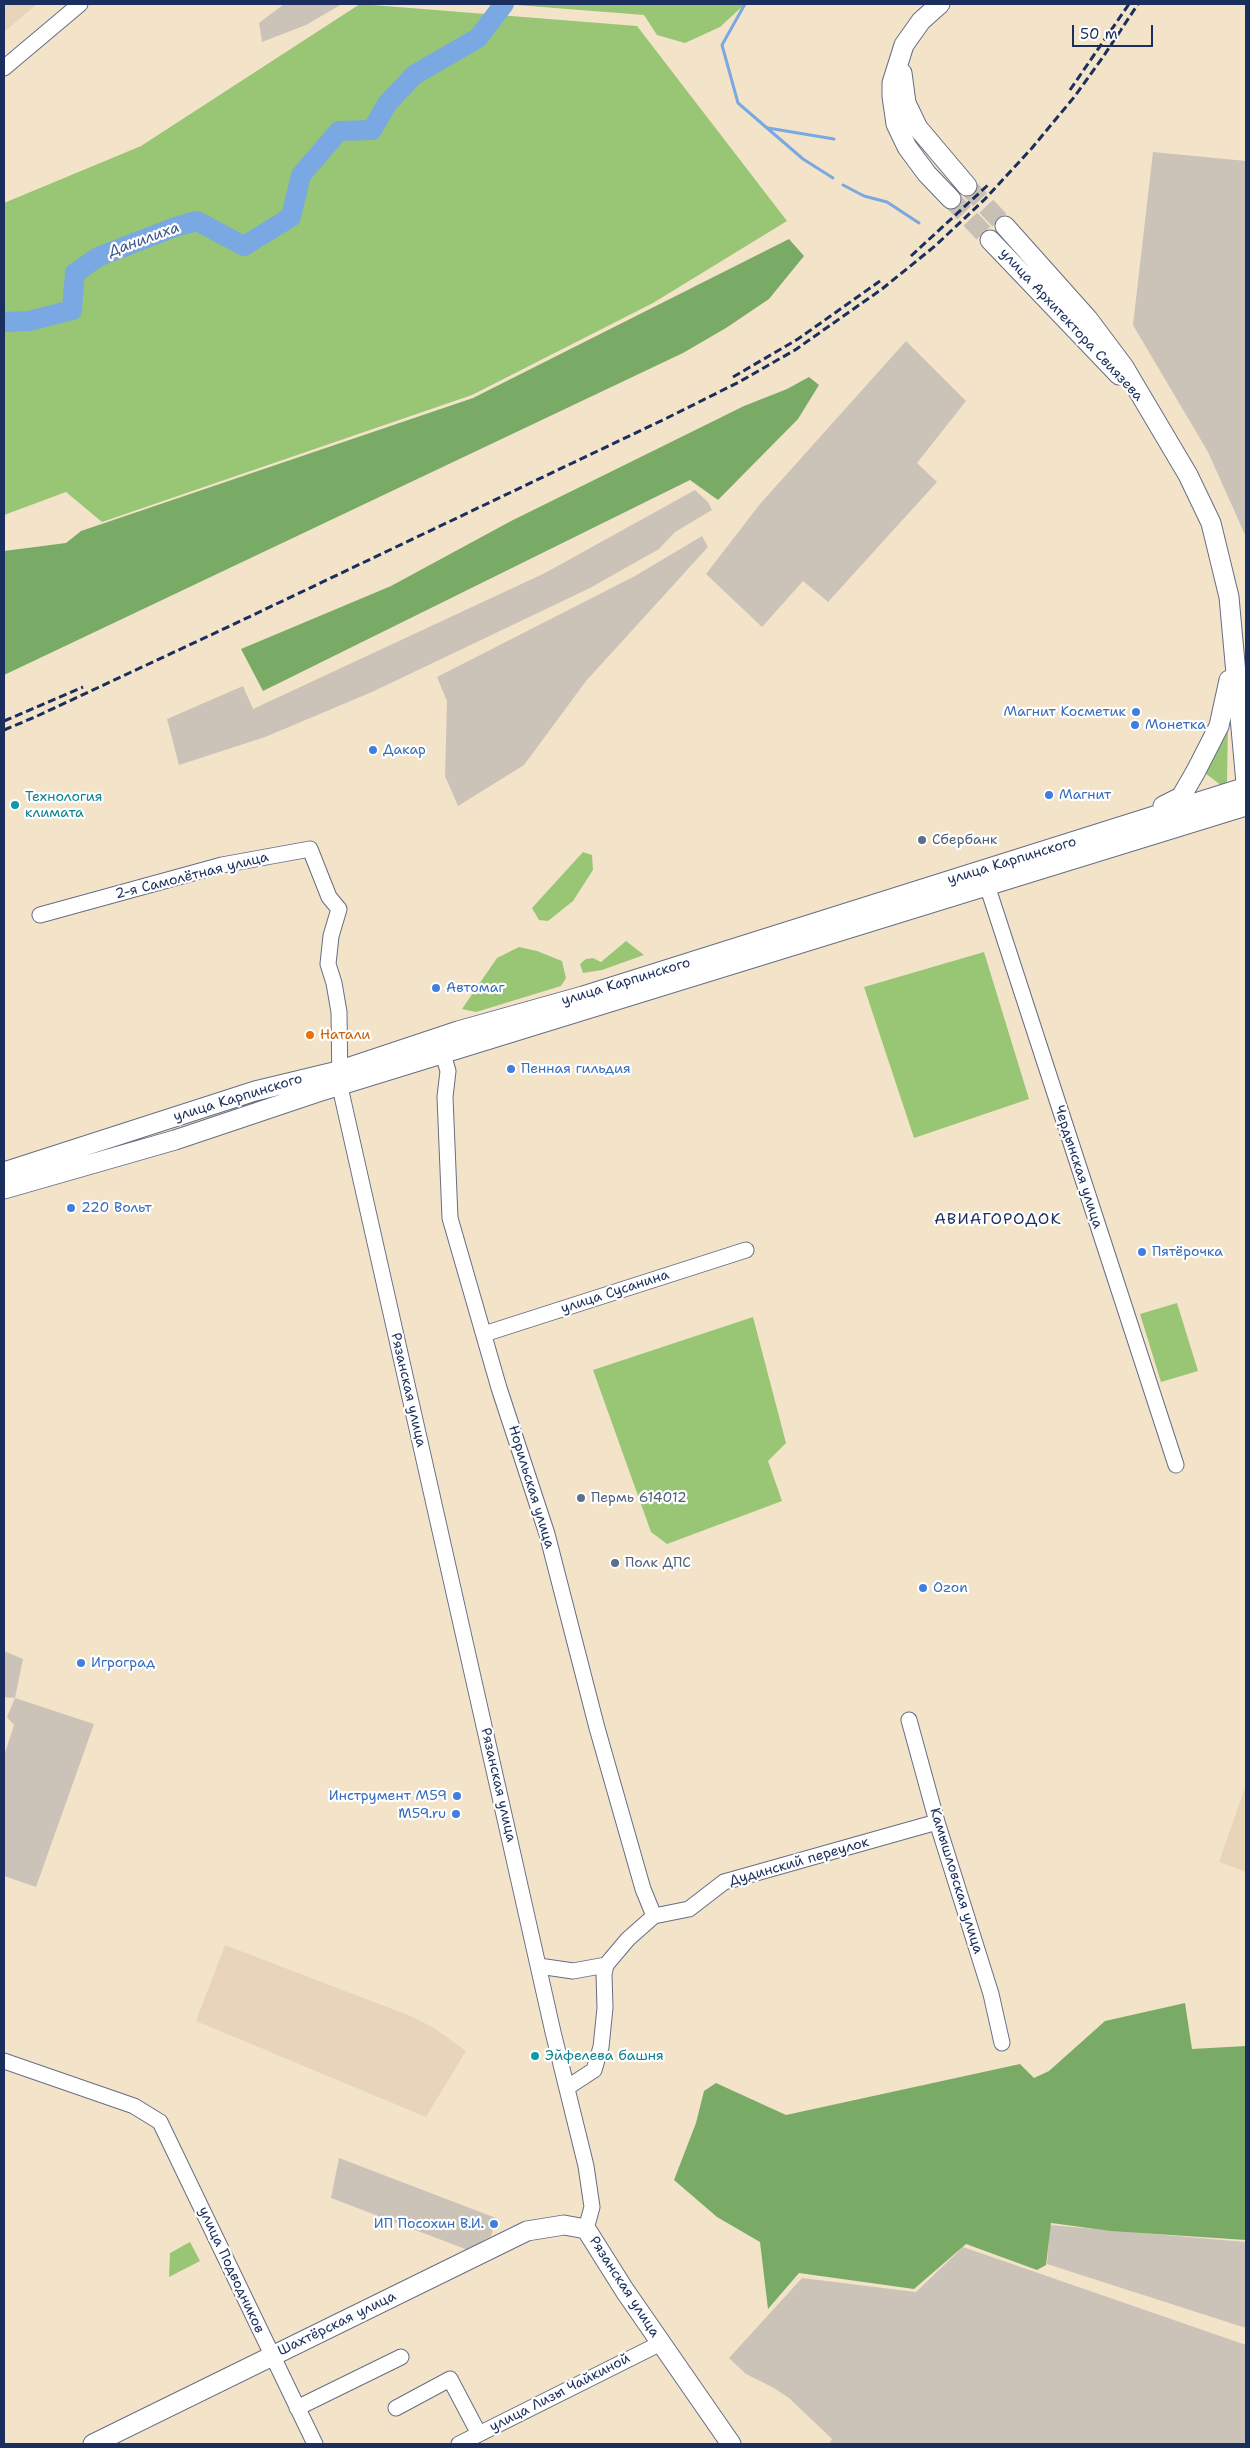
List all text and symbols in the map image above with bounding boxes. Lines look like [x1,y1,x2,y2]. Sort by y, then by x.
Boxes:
scale bar [1075,15,1156,47]
text: 50 m [1080,24,1118,44]
water label: Данилиха [106,219,182,261]
street label: улица Архитектора Свиязева [996,245,1146,405]
place label: Магнит Косметик [1003,704,1126,720]
marker: Магнит Косметик [1130,706,1142,718]
place label: Монетка [1145,717,1206,733]
marker: Монетка [1129,719,1141,731]
place label: Дакар [383,742,426,758]
marker: Дакар [367,744,379,756]
place label: Магнит [1059,787,1111,803]
place label: Технология климата [25,789,103,822]
marker: Магнит [1043,789,1055,801]
marker: Технология климата [9,799,21,811]
place label: Сбербанк [932,832,997,848]
street label: улица Карпинского [946,833,1078,889]
marker: Сбербанк [916,834,928,846]
street label: 2-я Самолётная улица [114,849,270,903]
street label: улица Карпинского [560,954,692,1010]
place label: Автомаг [446,980,505,996]
marker: Автомаг [430,982,442,994]
place label: Натали [320,1027,370,1043]
marker: Натали [304,1029,316,1041]
place label: Пенная гильдия [521,1061,631,1077]
marker: Пенная гильдия [505,1063,517,1075]
street label: улица Карпинского [172,1070,304,1126]
street label: Чердынская улица [1050,1103,1106,1231]
place label: 220 Вольт [81,1200,152,1216]
marker: 220 Вольт [65,1202,77,1214]
district label: АВИАГОРОДОК [933,1210,1063,1230]
place label: Пятёрочка [1152,1244,1223,1260]
marker: Пятёрочка [1136,1246,1148,1258]
street label: улица Сусанина [559,1267,671,1317]
street label: Рязанская улица [387,1331,429,1449]
street label: Норильская улица [504,1423,558,1551]
place label: Пермь 614012 [591,1490,687,1506]
marker: Пермь 614012 [575,1492,587,1504]
place label: Полк ДПС [625,1555,691,1571]
marker: Полк ДПС [609,1557,621,1569]
place label: Ozon [933,1580,968,1596]
marker: Ozon [917,1582,929,1594]
place label: Игроград [91,1655,155,1671]
marker: Игроград [75,1657,87,1669]
street label: Рязанская улица [477,1726,519,1844]
place label: Инструмент М59 [329,1788,447,1804]
marker: Инструмент М59 [451,1790,463,1802]
place label: M59.ru [398,1806,446,1822]
street label: Камышловская улица [926,1806,986,1956]
marker: M59.ru [450,1808,462,1820]
street label: Дудинский переулок [727,1834,871,1890]
place label: Эйфелева башня [545,2048,664,2064]
marker: Эйфелева башня [529,2050,541,2062]
street label: улица Подводников [194,2204,268,2336]
place label: ИП Посохин В.И. [374,2216,484,2232]
marker: ИП Посохин В.И. [488,2218,500,2230]
street label: Рязанская улица [585,2233,663,2341]
street label: Шахтёрская улица [275,2288,399,2360]
street label: улица Лизы Чайкиной [487,2350,633,2436]

